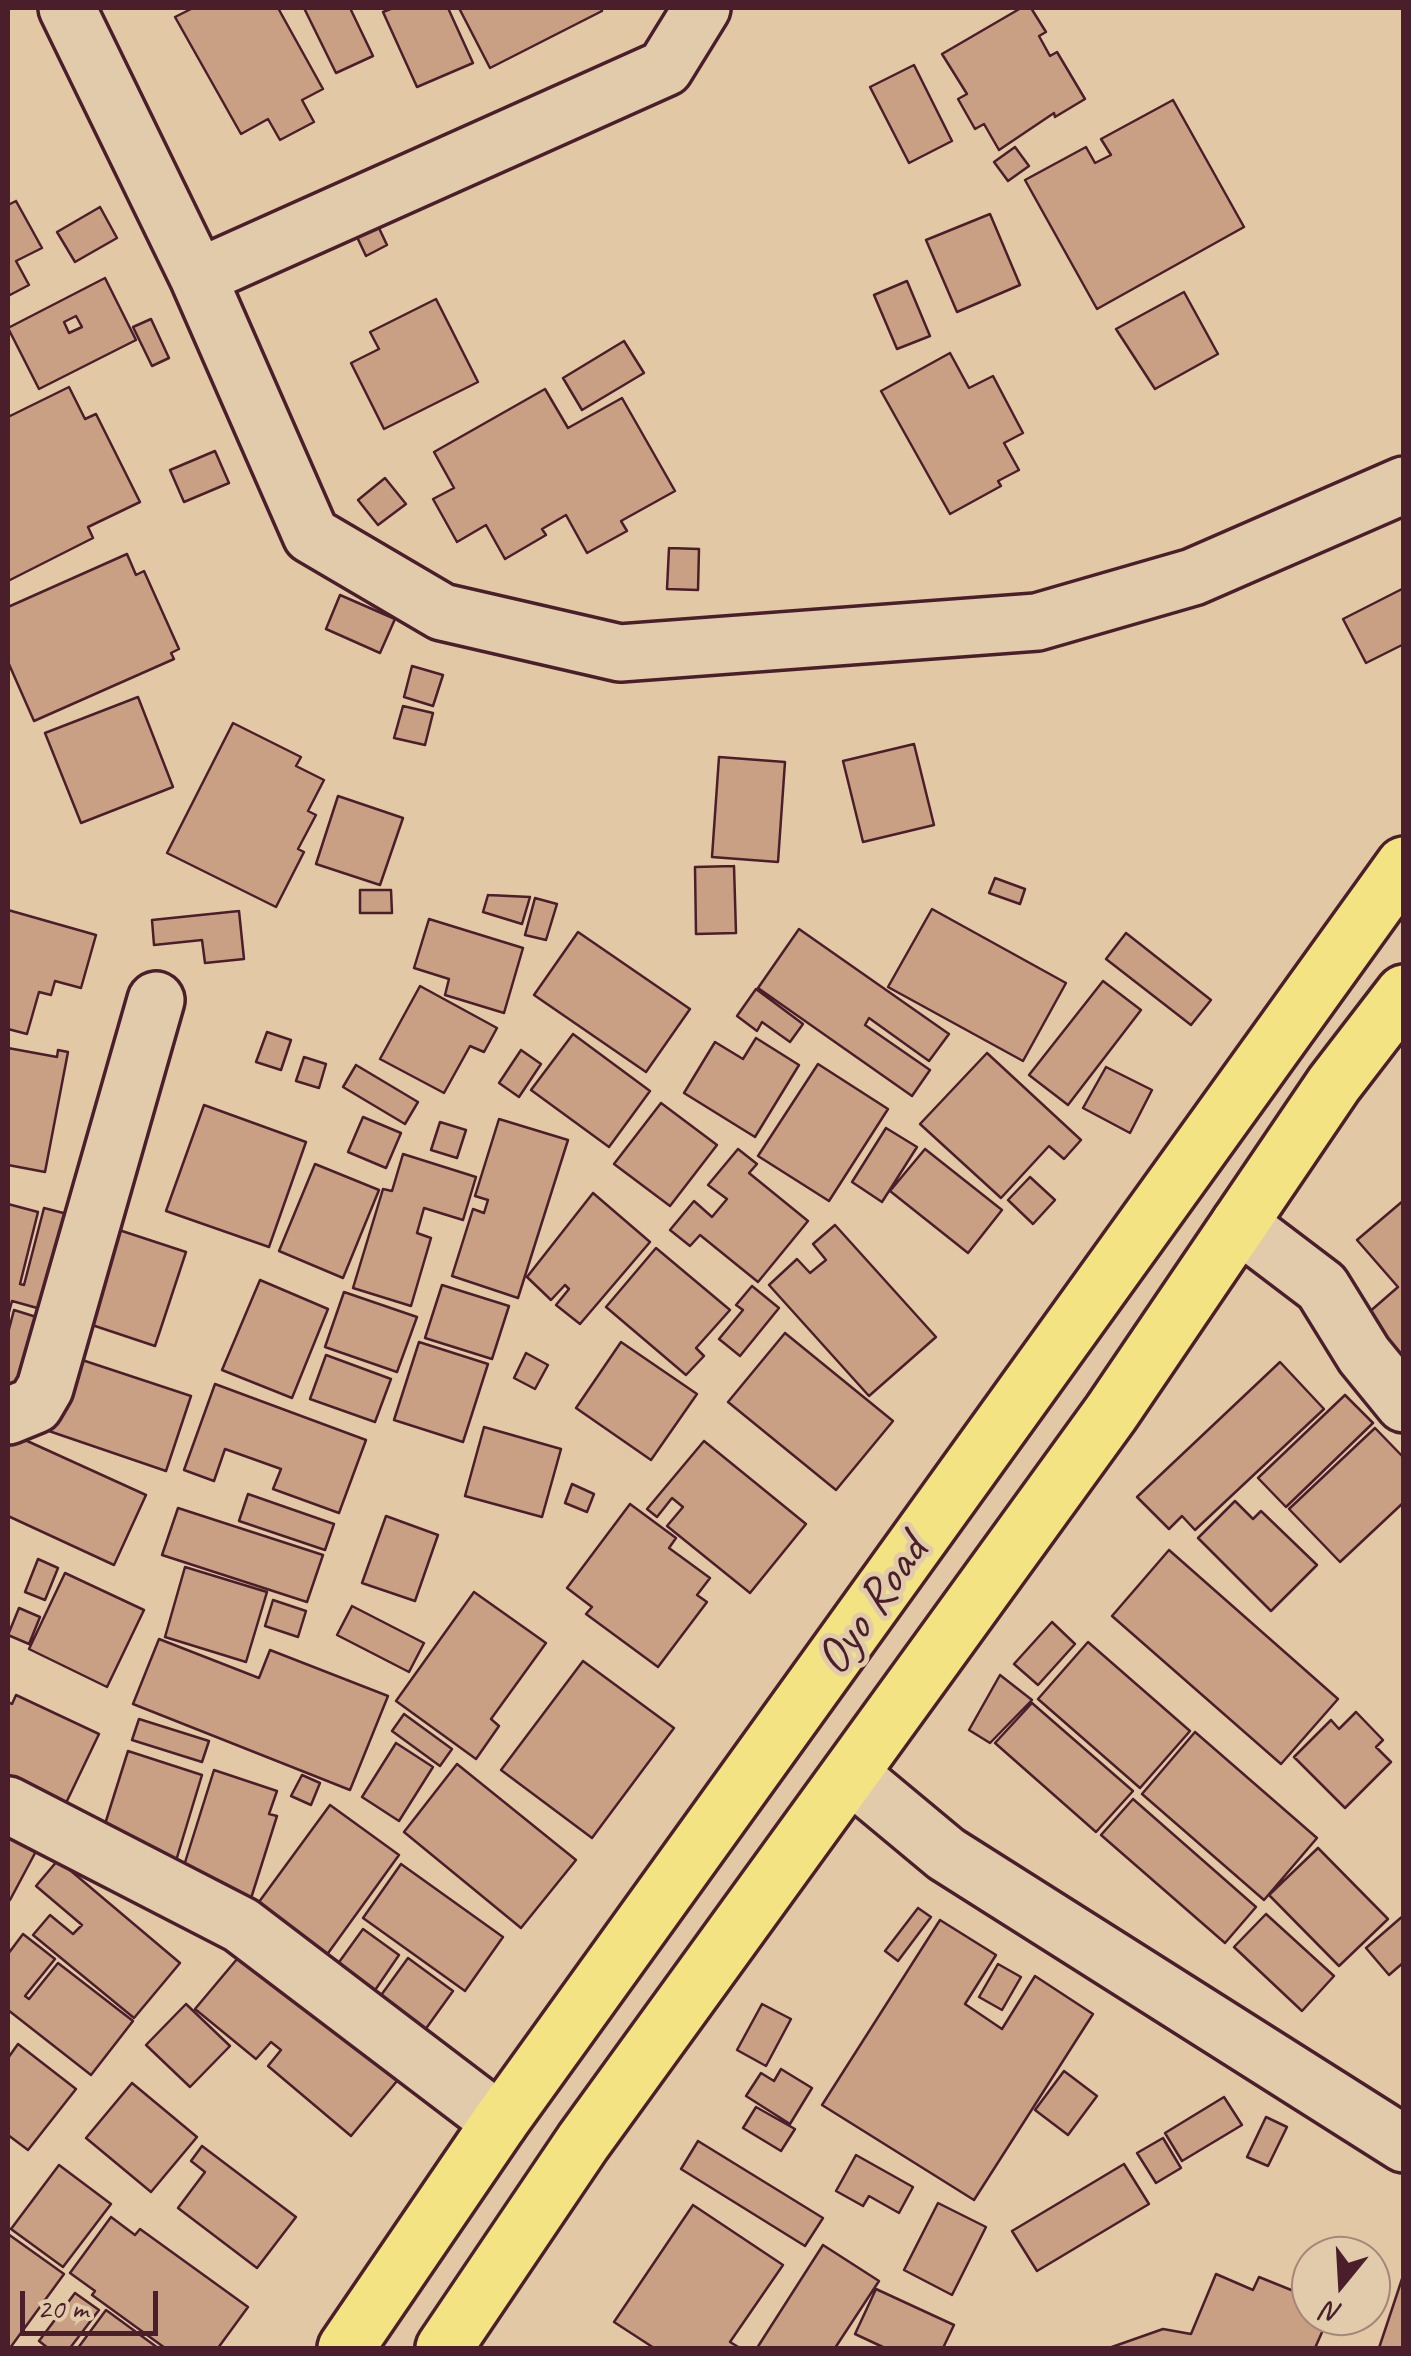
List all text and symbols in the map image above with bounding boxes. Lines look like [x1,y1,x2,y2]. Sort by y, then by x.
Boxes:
street label: Oyo Road [804,1525,942,1687]
north arrow [1291,2236,1391,2336]
scale bar [25,2271,162,2333]
text: 20 m [37,2289,88,2327]
text: N [1319,2294,1346,2332]

